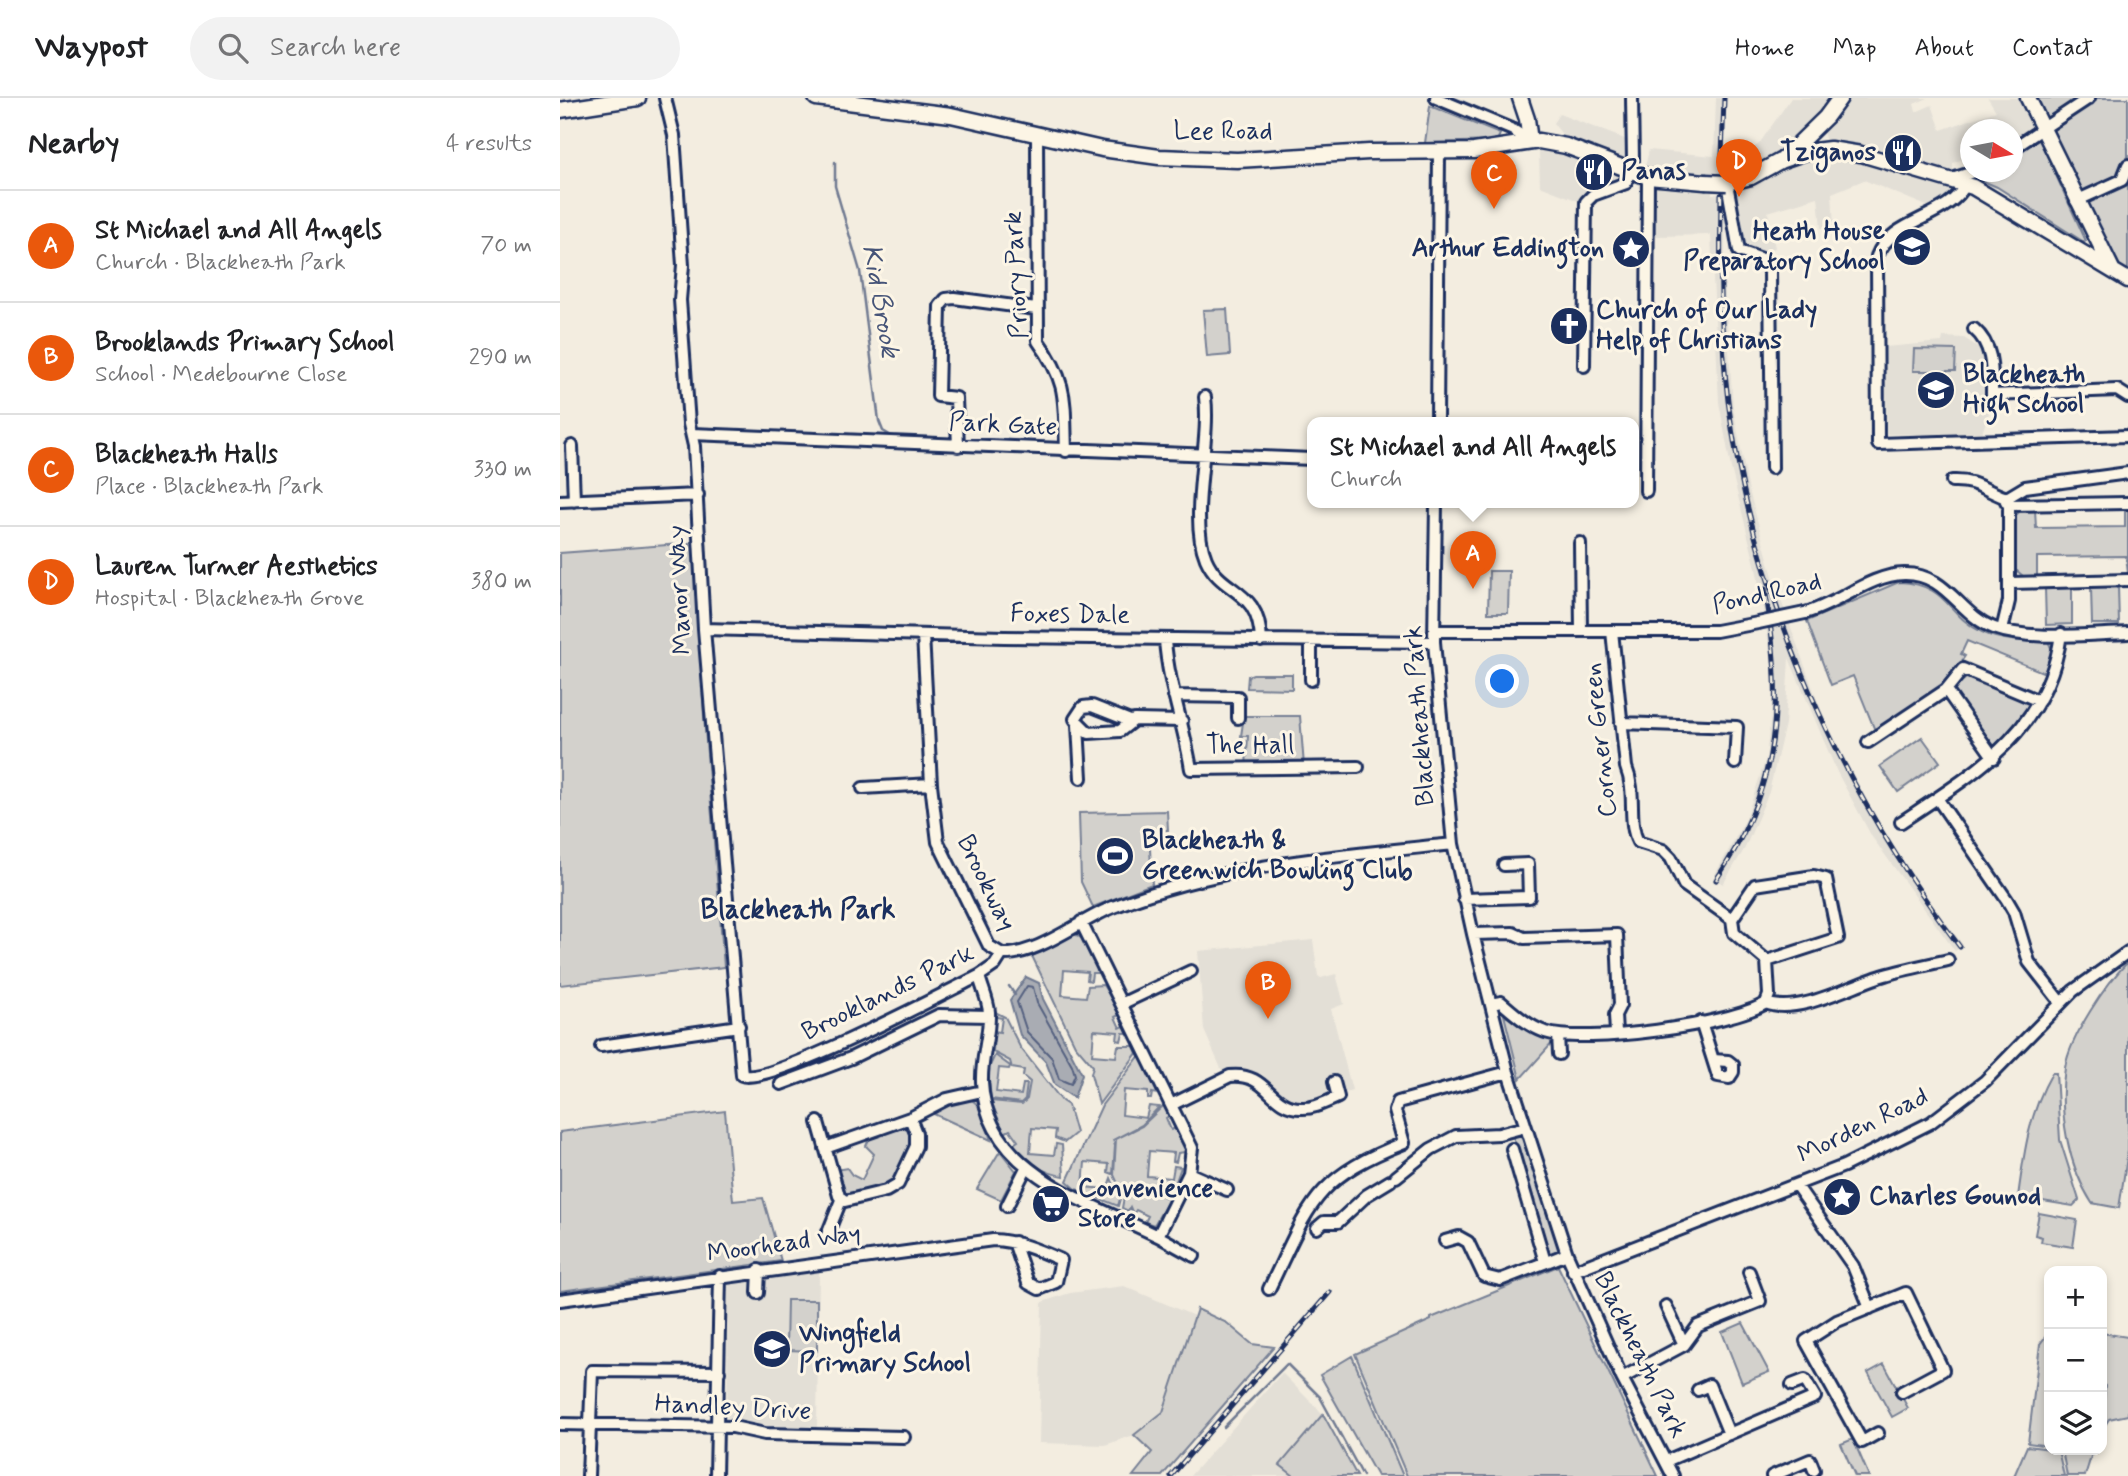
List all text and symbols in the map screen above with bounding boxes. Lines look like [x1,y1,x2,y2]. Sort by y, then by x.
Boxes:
search box [190,17,680,80]
text: Waypost [35,26,148,70]
icon: search [214,29,252,67]
text: Search here [270,31,401,65]
text: Home [1735,33,1795,64]
text: Map [1833,33,1877,64]
text: About [1915,33,1974,64]
text: Contact [2012,33,2093,64]
street label: Lee Road [1173,115,1273,149]
north arrow [1960,119,2023,182]
text: Nearby [28,124,119,163]
text: 4 results [446,129,532,159]
restaurant icon: Tziganos [1882,132,1924,174]
place label: Tziganos [1780,136,1876,173]
pin: D [1716,139,1762,197]
pin: C [1471,151,1517,209]
restaurant icon: Panas [1573,151,1615,193]
place label: Panas [1621,155,1686,189]
street label: Priory Park [997,210,1037,340]
text: St Michael and All Angels [95,214,382,248]
place label: Heath House Preparatory School [1683,215,1885,279]
school or university icon: Heath House Preparatory School [1891,226,1933,268]
place icon: Arthur Eddington [1610,228,1652,270]
text: A [43,231,59,261]
text: 70 m [480,231,532,261]
place label: Arthur Eddington [1412,232,1604,269]
water label: Kid Brook [852,241,908,362]
text: Church · Blackheath Park [95,248,346,278]
place label: Church of Our Lady Help of Christians [1596,294,1817,358]
church icon: Church of Our Lady Help of Christians [1548,305,1590,347]
text: Brooklands Primary School [95,326,394,360]
text: B [44,343,58,373]
text: 290 m [469,343,532,373]
place label: Blackheath High School [1963,358,2085,425]
text: School · Medebourne Close [95,360,347,390]
school or university icon: Blackheath High School [1915,369,1957,411]
street label: Park Gate [948,405,1058,445]
popup [1307,417,1639,508]
text: St Michael and All Angels [1330,431,1616,465]
text: Blackheath Halls [95,438,278,472]
text: C [43,455,59,485]
text: 330 m [474,455,532,485]
text: Church [1330,465,1402,495]
text: Place · Blackheath Park [95,472,324,502]
street label: Manor Way [660,524,700,656]
pin: A [1450,531,1496,589]
text: Lauren Turner Aesthetics [95,550,378,584]
street label: Pond Road [1709,565,1825,623]
text: D [43,567,59,597]
text: 380 m [471,567,532,597]
text: Hospital · Blackheath Grove [95,584,364,614]
street label: Foxes Dale [1010,597,1130,633]
street label: Blackheath Park [1397,624,1443,808]
street label: Corner Green [1576,661,1626,819]
your location [1485,664,1519,698]
street label: The Hall [1206,729,1294,763]
place label: Blackheath & Greenwich Bowling Club [1142,824,1413,891]
street label: Brookway [948,829,1024,937]
sports icon: Blackheath & Greenwich Bowling Club [1094,835,1136,877]
district label: Blackheath Park [700,892,896,929]
street label: Brooklands Park [796,936,980,1049]
pin: B [1245,961,1291,1019]
street label: Morden Road [1792,1080,1934,1172]
place label: Convenience Store [1078,1172,1213,1236]
place icon: Charles Gounod [1821,1176,1863,1218]
place label: Charles Gounod [1869,1180,2041,1214]
supermarket icon: Convenience Store [1030,1183,1072,1225]
street label: Moorhead Way [705,1216,863,1272]
street label: Blackheath Park [1585,1266,1695,1444]
map controls [2044,1266,2107,1455]
button: + [2044,1266,2107,1329]
place label: Wingfield Primary School [798,1317,971,1381]
school or university icon: Wingfield Primary School [751,1328,793,1370]
button: − [2044,1329,2107,1392]
street label: Handley Drive [654,1387,812,1429]
button: layers [2044,1392,2107,1455]

